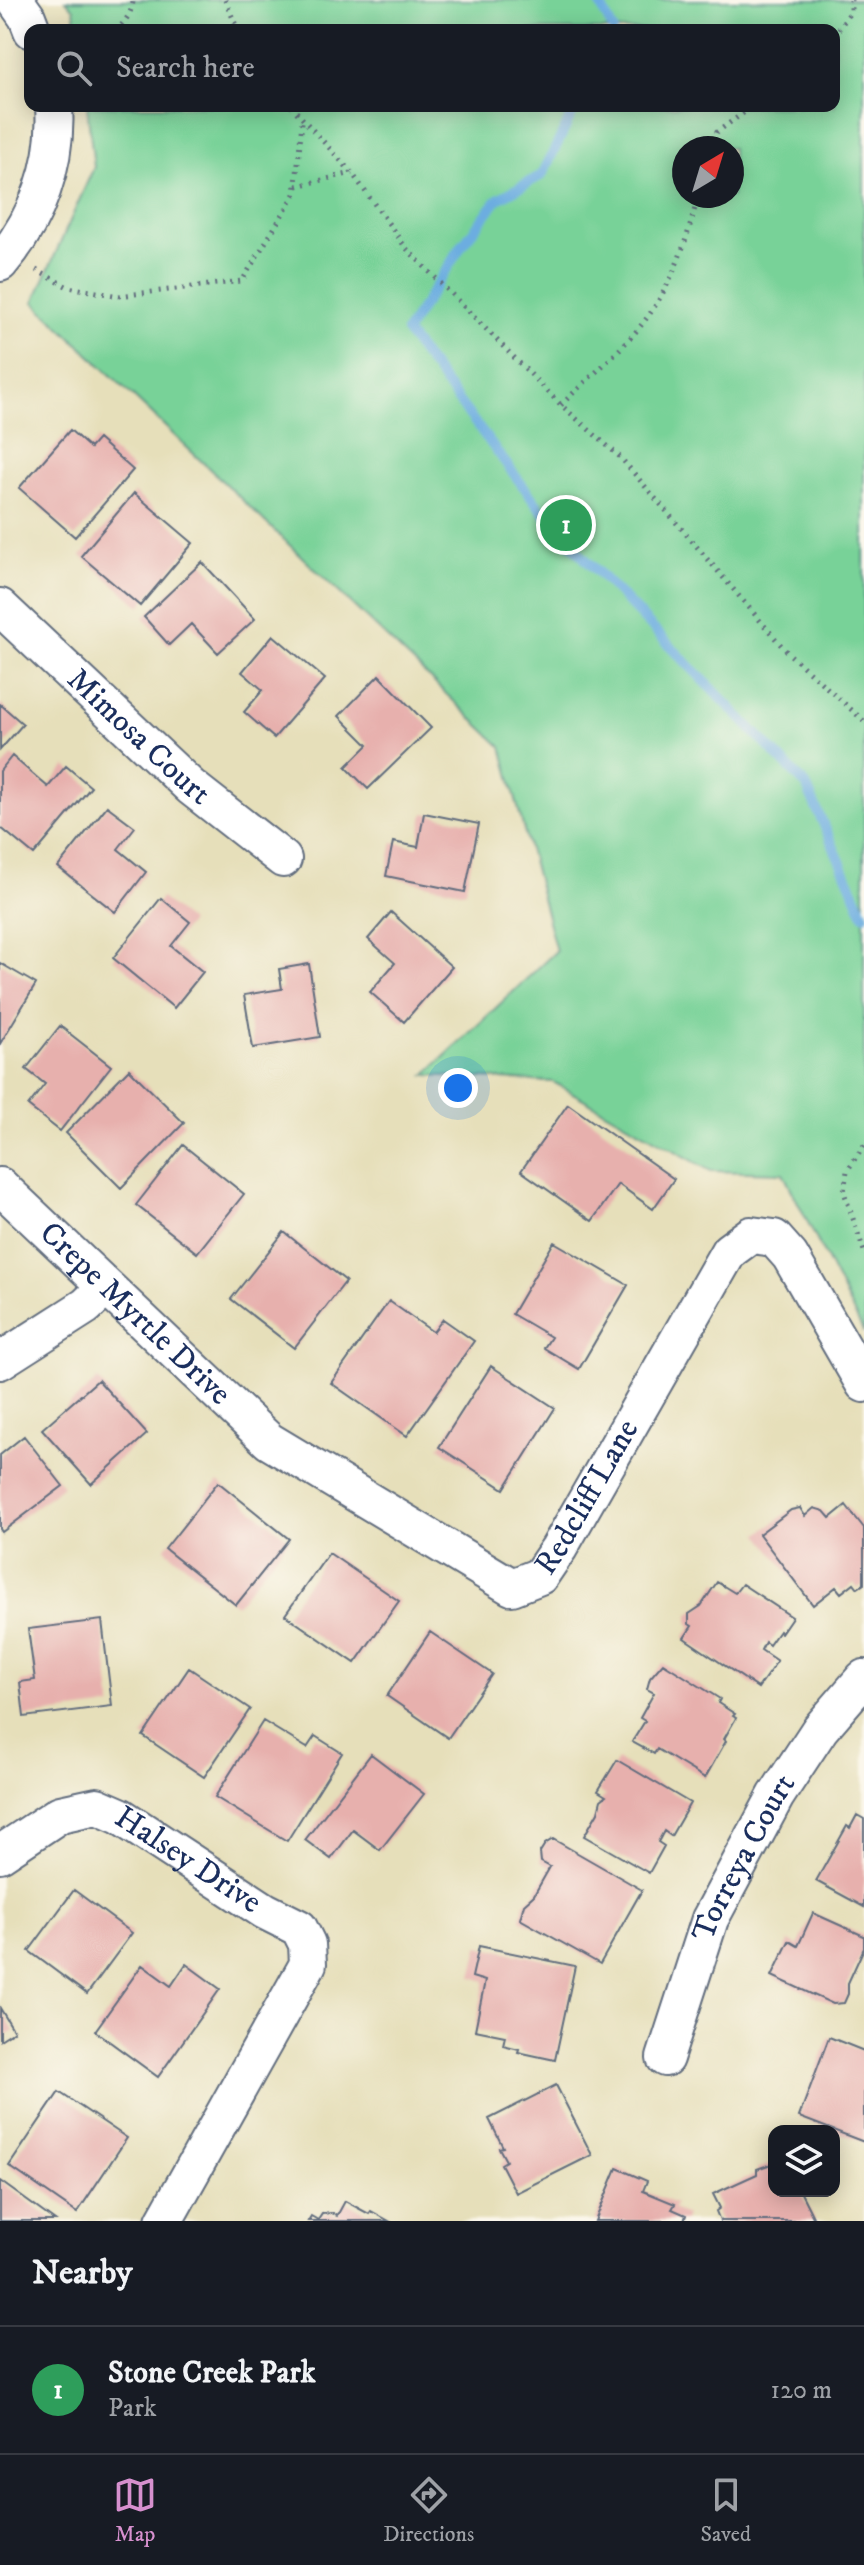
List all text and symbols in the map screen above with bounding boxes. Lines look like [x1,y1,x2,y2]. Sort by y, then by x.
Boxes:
search box [24,24,840,112]
icon: search [52,46,96,90]
text: Search here [116,50,255,87]
north arrow [672,136,744,208]
pin: 1 [540,495,592,555]
street label: Mimosa Court [58,660,218,814]
your location [438,1068,478,1108]
street label: Crepe Myrtle Drive [31,1214,239,1414]
street label: Redcliff Lane [526,1413,648,1583]
street label: Torreya Court [684,1767,805,1946]
street label: Halsey Drive [107,1798,269,1923]
map controls [768,2125,840,2197]
button: layers [768,2125,840,2197]
text: Nearby [32,2252,133,2294]
text: Stone Creek Park [108,2355,316,2392]
text: 1 [53,2374,63,2407]
text: 120 m [771,2374,832,2407]
text: Park [108,2392,157,2425]
tab: Map [113,2473,157,2548]
tab: Directions [383,2473,474,2548]
tab: Saved [700,2473,751,2548]

